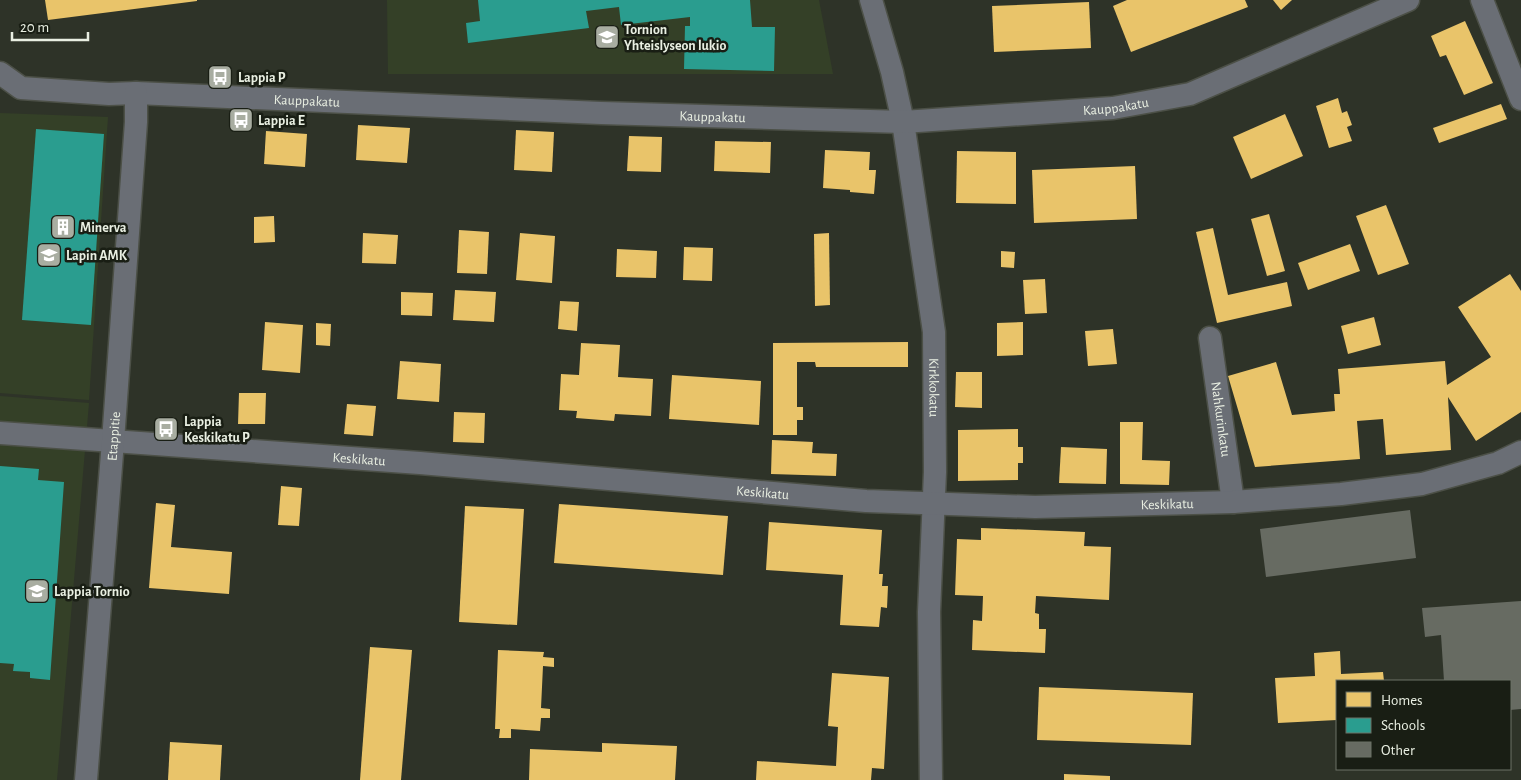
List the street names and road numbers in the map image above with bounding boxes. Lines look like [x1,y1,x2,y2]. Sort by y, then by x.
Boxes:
street label: Kauppakatu [273,93,340,110]
street label: Kauppakatu [1083,96,1150,118]
street label: Kauppakatu [679,109,746,125]
street label: Kirkkokatu [926,358,941,417]
street label: Nahkurinkatu [1208,381,1233,458]
street label: Etappitie [105,411,123,461]
street label: Keskikatu [332,451,386,469]
street label: Keskikatu [736,484,790,502]
street label: Keskikatu [1141,497,1194,512]

